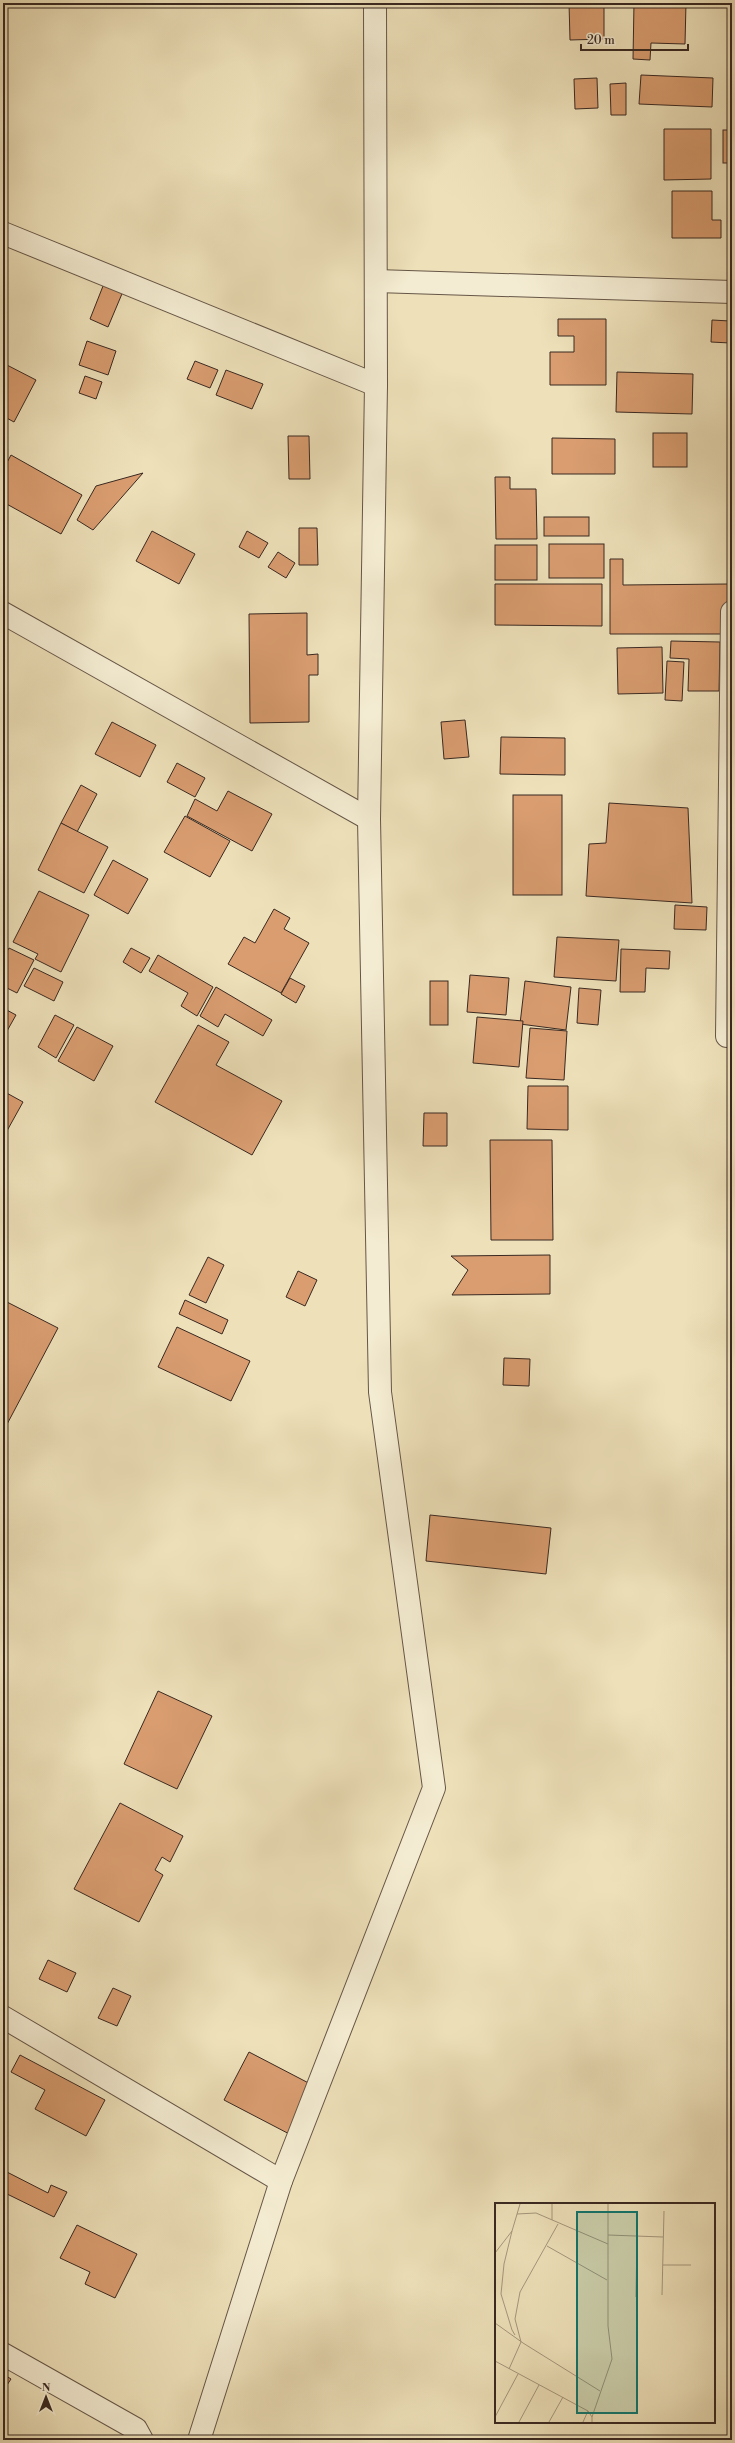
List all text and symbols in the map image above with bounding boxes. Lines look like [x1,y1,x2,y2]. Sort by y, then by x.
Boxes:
scale bar [581,26,688,52]
text: 20 m [587,33,615,48]
inset map [495,2203,715,2423]
north arrow [26,2377,66,2417]
text: N [42,2381,51,2395]

